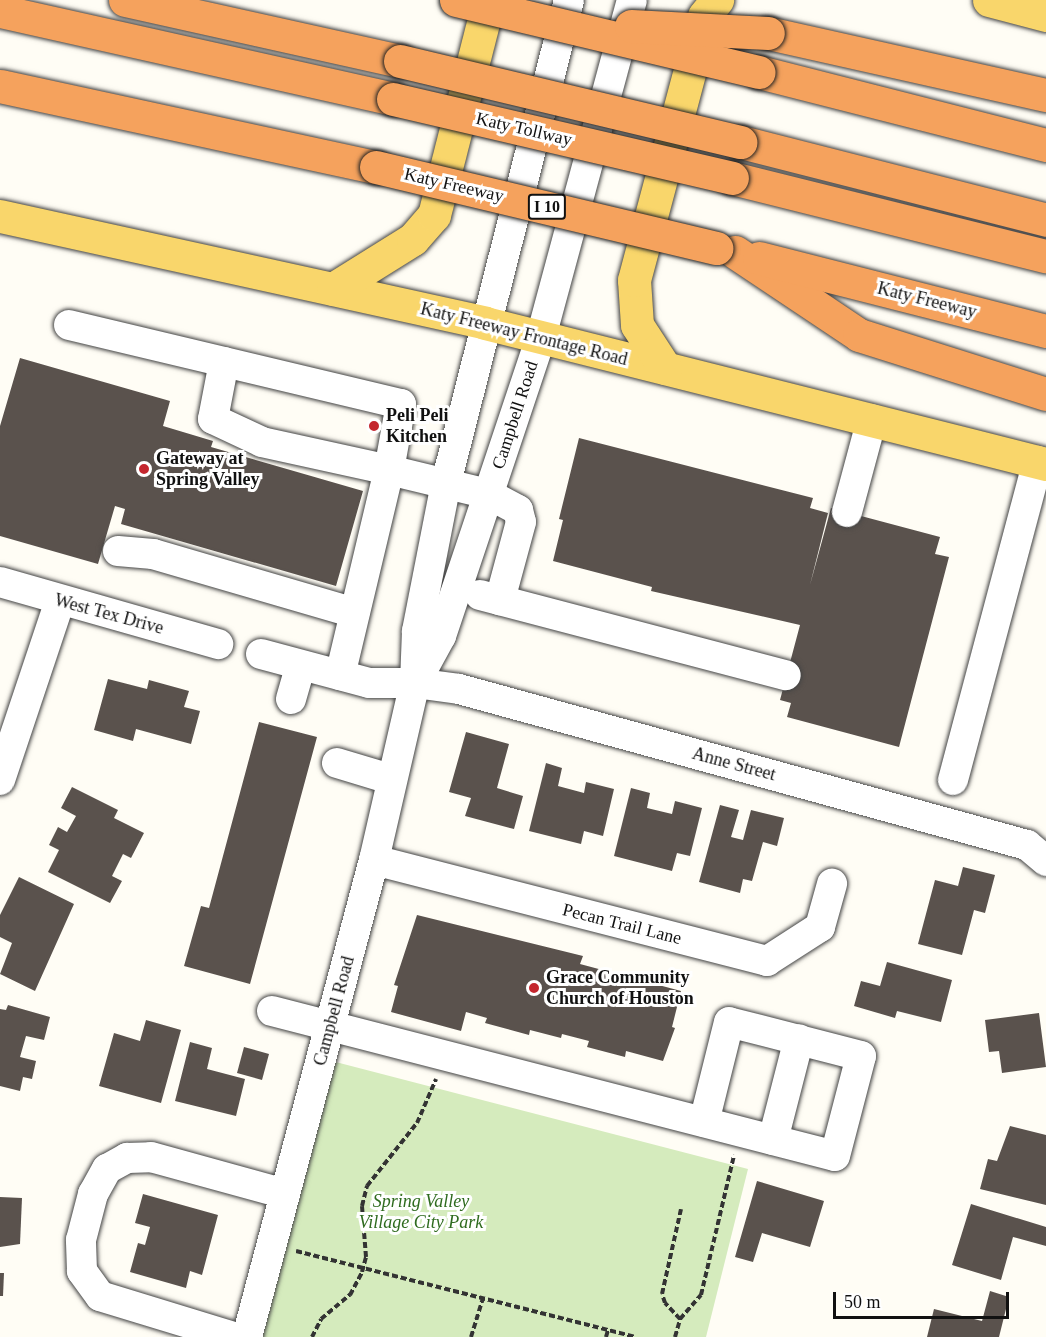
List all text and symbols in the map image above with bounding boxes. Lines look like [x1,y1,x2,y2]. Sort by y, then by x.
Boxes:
street label: Katy Tollway [474,107,574,151]
street label: Katy Freeway [402,163,506,207]
road number: I 10 [528,194,566,220]
street label: Katy Freeway [875,277,979,323]
street label: Katy Freeway Frontage Road [418,298,630,370]
street label: Campbell Road [487,358,543,472]
place label: Peli Peli Kitchen [386,405,448,448]
marker: Peli Peli Kitchen [367,419,381,433]
place label: Gateway at Spring Valley [156,448,260,490]
marker: Gateway at Spring Valley [137,462,151,476]
street label: West Tex Drive [52,589,166,639]
street label: Anne Street [690,743,778,785]
street label: Pecan Trail Lane [560,899,684,949]
street label: Campbell Road [309,954,359,1068]
place label: Grace Community Church of Houston [546,967,694,1010]
marker: Grace Community Church of Houston [527,981,541,995]
park label: Spring Valley Village City Park [359,1191,483,1234]
scale bar [836,1280,1012,1318]
text: 50 m [844,1292,881,1312]

